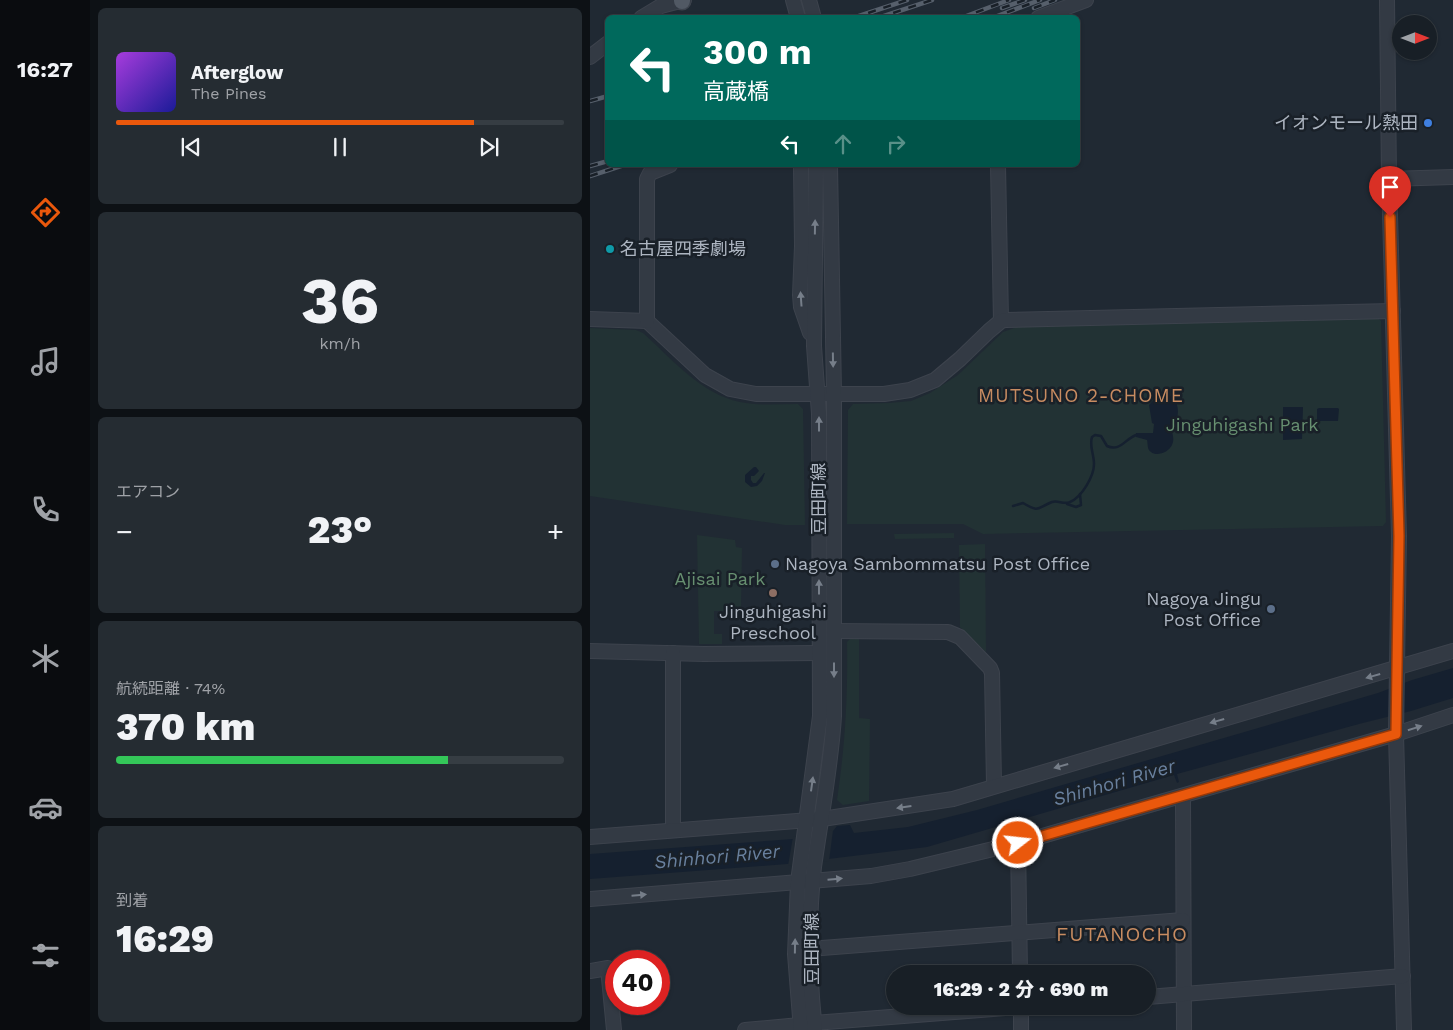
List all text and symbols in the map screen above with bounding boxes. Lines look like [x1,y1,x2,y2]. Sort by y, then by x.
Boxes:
north arrow [1392,15,1438,60]
map controls [1392,15,1437,60]
text: 300 m [703,31,812,73]
icon: left [620,35,685,100]
text: 16:27 [17,57,73,82]
text: Afterglow [191,61,283,84]
text: 高蔵橋 [703,79,769,104]
text: The Pines [191,84,267,103]
place label: イオンモール熱田 [1274,112,1418,133]
marker: イオンモール熱田 [1422,117,1434,129]
icon: left [776,130,804,158]
icon: ahead [829,130,857,158]
icon: right [882,130,910,158]
icon: previous [177,133,205,161]
icon: pause [326,133,354,161]
icon: next [475,133,503,161]
pin [1369,166,1411,217]
icon: arrive [1376,173,1404,201]
icon: directions [28,195,63,230]
one-way arrow [812,219,820,235]
place label: 名古屋四季劇場 [620,238,746,259]
marker: 名古屋四季劇場 [604,243,616,255]
text: 36 [301,263,379,339]
one-way arrow [797,291,805,307]
text: km/h [319,334,361,353]
icon: music [28,344,63,379]
one-way arrow [830,353,838,369]
district label: MUTSUNO 2-CHOME [978,384,1184,407]
park label: Jinguhigashi Park [1166,414,1318,435]
one-way arrow [815,416,823,432]
street label: 豆田町線 [808,463,829,535]
text: エアコン [116,482,180,501]
icon: phone [28,492,63,527]
text: 23° [308,508,372,552]
text: − [116,515,133,548]
text: + [547,515,564,548]
place label: Nagoya Sambommatsu Post Office [785,553,1090,574]
marker: Nagoya Sambommatsu Post Office [769,558,781,570]
park label: Ajisai Park [675,568,765,589]
one-way arrow [815,579,823,595]
marker: Jinguhigashi Preschool [767,587,779,599]
place label: Nagoya Jingu Post Office [1146,588,1261,630]
place label: Jinguhigashi Preschool [719,601,827,643]
marker: Nagoya Jingu Post Office [1265,603,1277,615]
icon: climate [28,641,63,676]
one-way arrow [830,662,838,678]
one-way arrow [1365,672,1380,680]
text: 航続距離 · 74% [116,679,225,698]
text: 370 km [116,705,255,749]
one-way arrow [1209,718,1224,726]
one-way arrow [1408,723,1423,731]
water label: Shinhori River [1050,754,1178,811]
one-way arrow [1053,762,1068,770]
one-way arrow [808,775,816,791]
icon: car [28,790,63,825]
one-way arrow [895,803,911,811]
position arrow [991,816,1043,868]
water label: Shinhori River [653,839,781,873]
one-way arrow [828,875,844,883]
text: 到着 [116,891,148,910]
one-way arrow [631,891,647,899]
street label: 豆田町線 [801,913,822,985]
text: 16:29 [116,917,214,961]
district label: FUTANOCHO [1056,922,1188,946]
icon: filters [28,938,63,973]
one-way arrow [792,938,800,954]
speed limit sign: 40 [605,950,670,1015]
text: 16:29 · 2 分 · 690 m [934,978,1108,1001]

